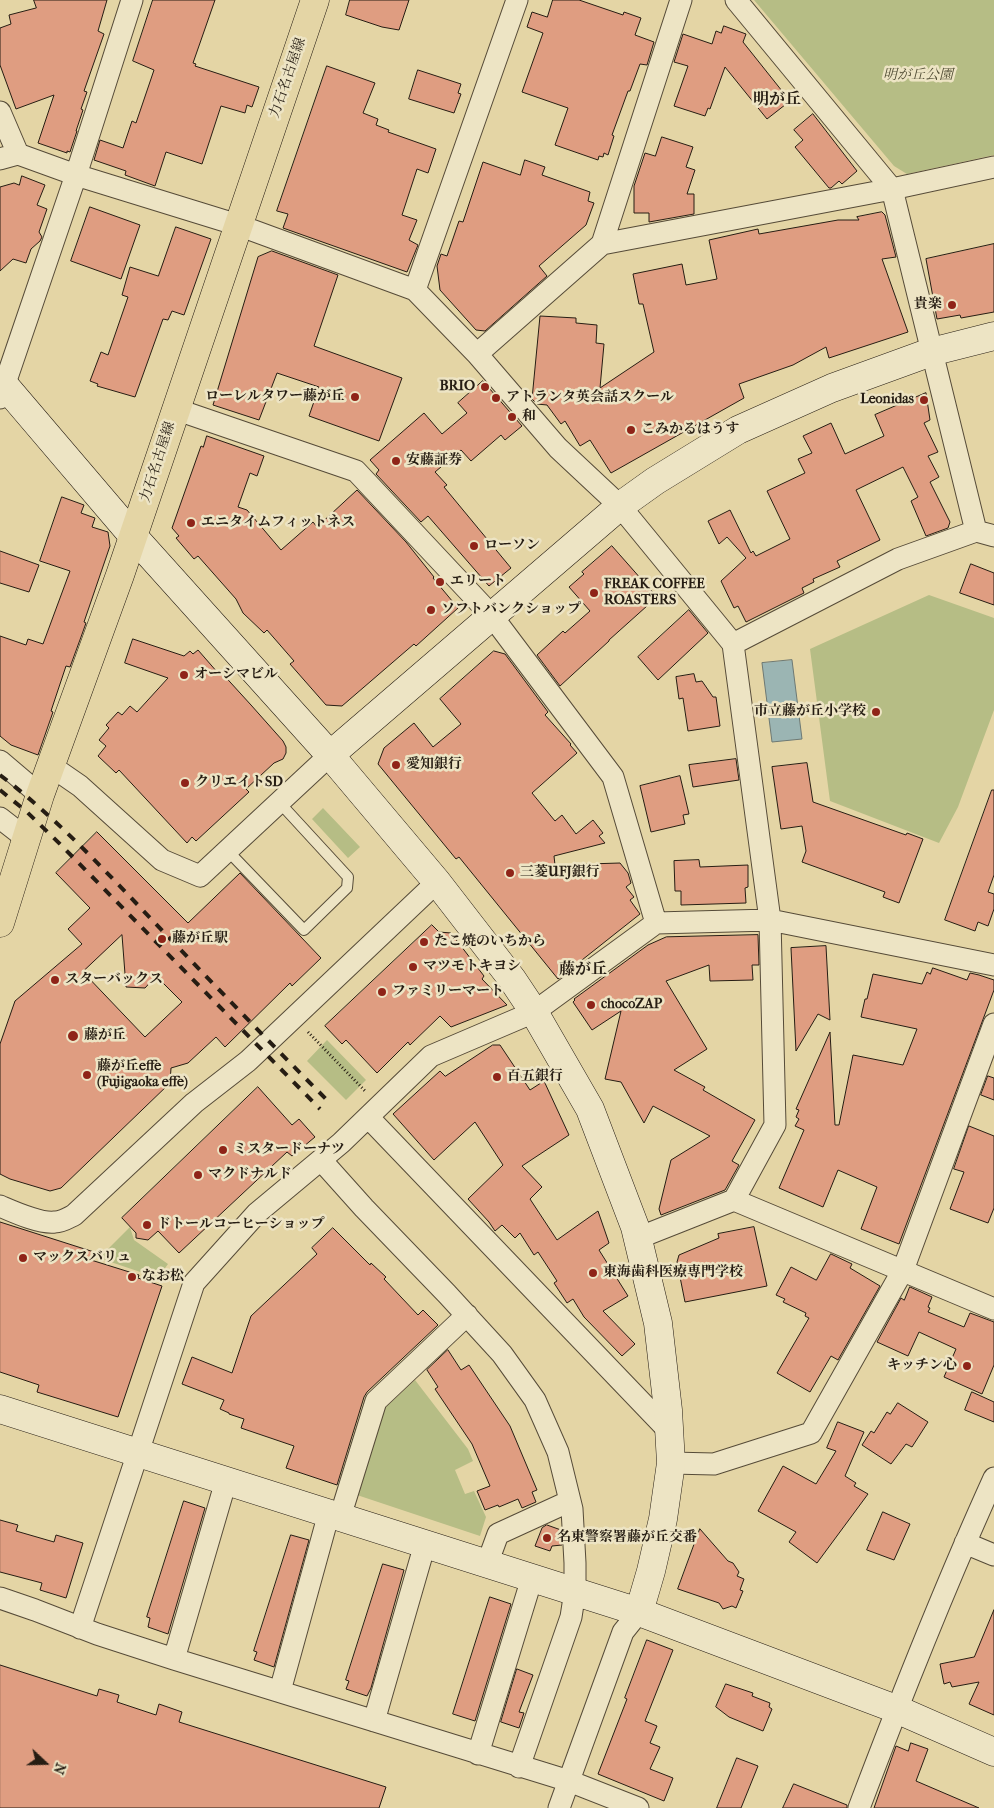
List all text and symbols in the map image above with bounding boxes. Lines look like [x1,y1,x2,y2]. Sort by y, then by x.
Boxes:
street label: 力石名古屋線 [266,36,310,120]
park label: 明が丘公園 [883,68,953,84]
district label: 明が丘 [753,90,801,110]
place label: 貴楽 [914,297,942,313]
marker: 貴楽 [946,299,958,311]
place label: BRIO [439,379,475,395]
marker: BRIO [479,381,491,393]
place label: ローレルタワー藤が丘 [205,389,345,405]
place label: アトランタ英会話スクール [506,390,674,406]
marker: ローレルタワー藤が丘 [349,391,361,403]
marker: アトランタ英会話スクール [490,392,502,404]
place label: Leonidas [860,392,914,408]
marker: Leonidas [918,394,930,406]
place label: 和 [522,409,536,425]
marker: 和 [506,411,518,423]
street label: 力石名古屋線 [137,419,179,505]
place label: こみかるはうす [641,422,739,438]
marker: こみかるはうす [625,424,637,436]
place label: 安藤証券 [406,453,462,469]
marker: 安藤証券 [390,455,402,467]
place label: エニタイムフィットネス [201,515,355,531]
marker: エニタイムフィットネス [185,517,197,529]
place label: ローソン [484,538,540,554]
marker: ローソン [468,540,480,552]
place label: エリート [450,574,506,590]
marker: エリート [434,576,446,588]
place label: FREAK COFFEE ROASTERS [604,577,705,610]
marker: FREAK COFFEE ROASTERS [588,587,600,599]
place label: ソフトバンクショップ [441,602,581,618]
marker: ソフトバンクショップ [425,604,437,616]
place label: オーシマビル [194,667,278,683]
marker: オーシマビル [178,669,190,681]
place label: 市立藤が丘小学校 [754,704,866,720]
marker: 市立藤が丘小学校 [870,706,882,718]
place label: 愛知銀行 [406,757,462,773]
marker: 愛知銀行 [390,759,402,771]
place label: クリエイトSD [195,775,283,791]
marker: クリエイトSD [179,777,191,789]
place label: 三菱UFJ銀行 [520,865,600,881]
marker: 三菱UFJ銀行 [504,867,516,879]
place label: 藤が丘駅 [172,931,228,947]
marker: 藤が丘駅 [156,933,168,945]
place label: たこ焼のいちから [434,934,546,950]
marker: たこ焼のいちから [418,936,430,948]
place label: マツモトキヨシ [423,959,521,975]
district label: 藤が丘 [559,960,607,980]
marker: マツモトキヨシ [407,961,419,973]
place label: スターバックス [65,972,163,988]
marker: スターバックス [49,974,61,986]
place label: ファミリーマート [392,984,504,1000]
marker: ファミリーマート [376,986,388,998]
place label: chocoZAP [601,997,662,1013]
marker: chocoZAP [585,999,597,1011]
place label: 藤が丘 [84,1028,126,1044]
marker: 藤が丘 [66,1029,80,1043]
place label: 藤が丘effe (Fujigaoka effe) [97,1059,188,1092]
marker: 藤が丘effe (Fujigaoka effe) [81,1069,93,1081]
place label: 百五銀行 [507,1069,563,1085]
marker: 百五銀行 [491,1071,503,1083]
place label: ミスタードーナツ [233,1142,345,1158]
marker: ミスタードーナツ [217,1144,229,1156]
place label: マクドナルド [208,1167,292,1183]
marker: マクドナルド [192,1169,204,1181]
place label: ドトールコーヒーショップ [157,1217,324,1233]
marker: ドトールコーヒーショップ [141,1219,153,1231]
place label: マックスバリュ [33,1250,131,1266]
marker: マックスバリュ [17,1252,29,1264]
place label: 東海歯科医療専門学校 [603,1265,743,1281]
marker: 東海歯科医療専門学校 [587,1267,599,1279]
place label: なお松 [142,1269,184,1285]
marker: なお松 [126,1271,138,1283]
place label: キッチン心 [887,1358,957,1374]
marker: キッチン心 [961,1360,973,1372]
place label: 名東警察署藤が丘交番 [557,1530,697,1546]
marker: 名東警察署藤が丘交番 [541,1532,553,1544]
north arrow [20,1738,70,1788]
text: N [50,1761,69,1777]

